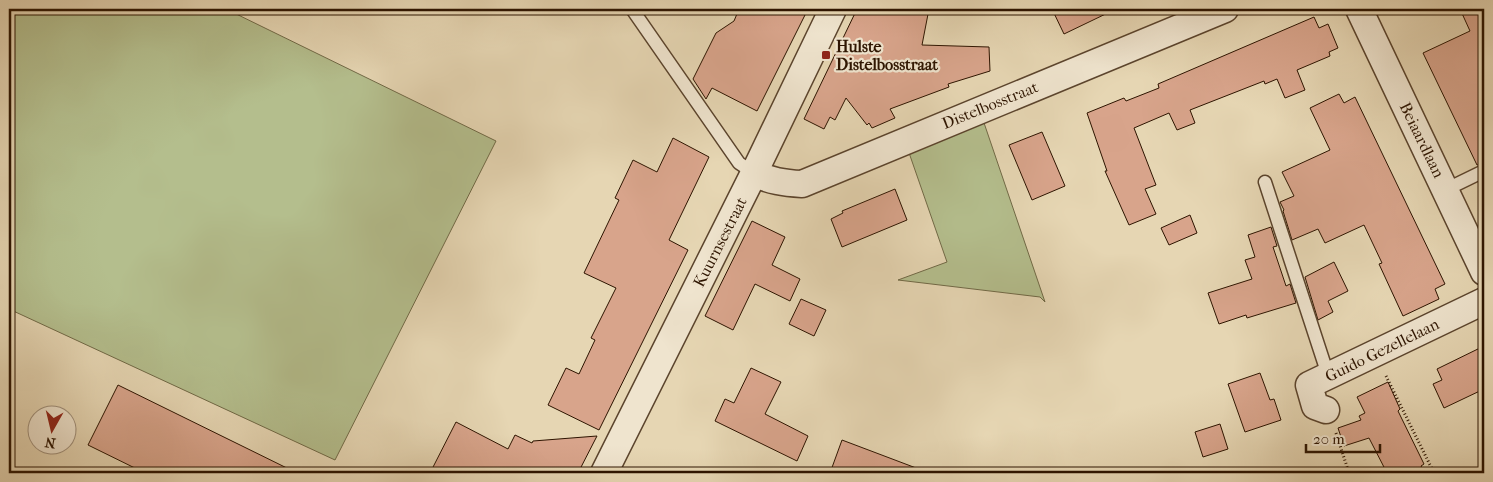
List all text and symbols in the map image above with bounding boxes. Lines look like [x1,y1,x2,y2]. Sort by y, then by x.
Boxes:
place label: Hulste Distelbosstraat [836,37,938,74]
marker: Hulste Distelbosstraat [820,49,832,61]
street label: Distelbosstraat [939,77,1041,133]
street label: Beiaardlaan [1396,99,1449,182]
street label: Kuurnsestraat [689,194,751,290]
street label: Guido Gezellelaan [1322,314,1443,386]
north arrow [28,404,78,454]
scale bar [1306,422,1379,454]
text: 20 m [1313,430,1345,448]
text: N [43,433,57,452]

